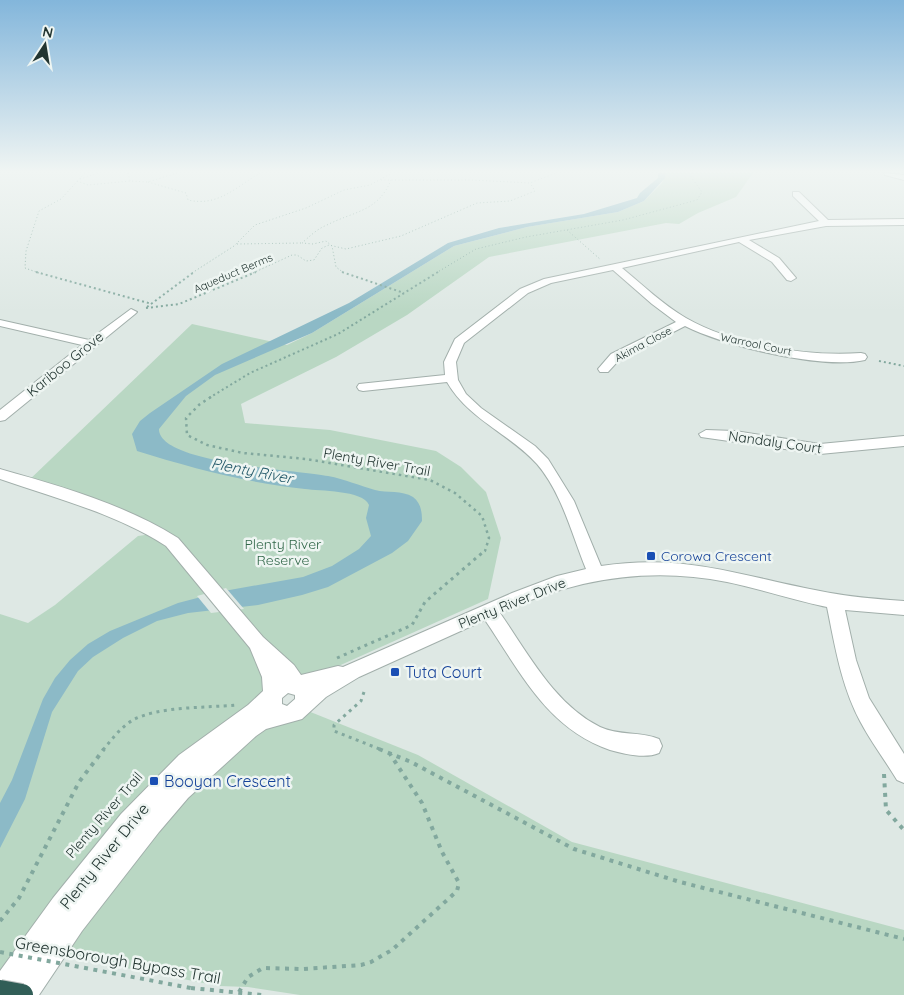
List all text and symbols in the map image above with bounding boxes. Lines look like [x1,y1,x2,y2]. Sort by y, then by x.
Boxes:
north arrow [20,20,70,70]
text: N [41,22,55,42]
street label: Aqueduct Berms [191,250,275,296]
street label: Akima Close [612,323,674,365]
street label: Kariboo Grove [23,327,107,401]
street label: Warrool Court [719,330,793,358]
street label: Nandaly Court [727,427,823,458]
street label: Plenty River Trail [322,444,432,480]
water label: Plenty River [210,453,297,488]
park label: Plenty River Reserve [245,535,322,569]
place label: Corowa Crescent [661,547,772,565]
marker: Corowa Crescent [645,550,657,562]
street label: Plenty River Drive [456,573,569,633]
place label: Tuta Court [405,662,482,682]
marker: Tuta Court [389,666,401,678]
street label: Plenty River Trail [62,768,146,862]
place label: Booyan Crescent [164,771,291,791]
marker: Booyan Crescent [148,775,160,787]
street label: Plenty River Drive [55,799,153,913]
street label: Greensborough Bypass Trail [13,932,223,988]

